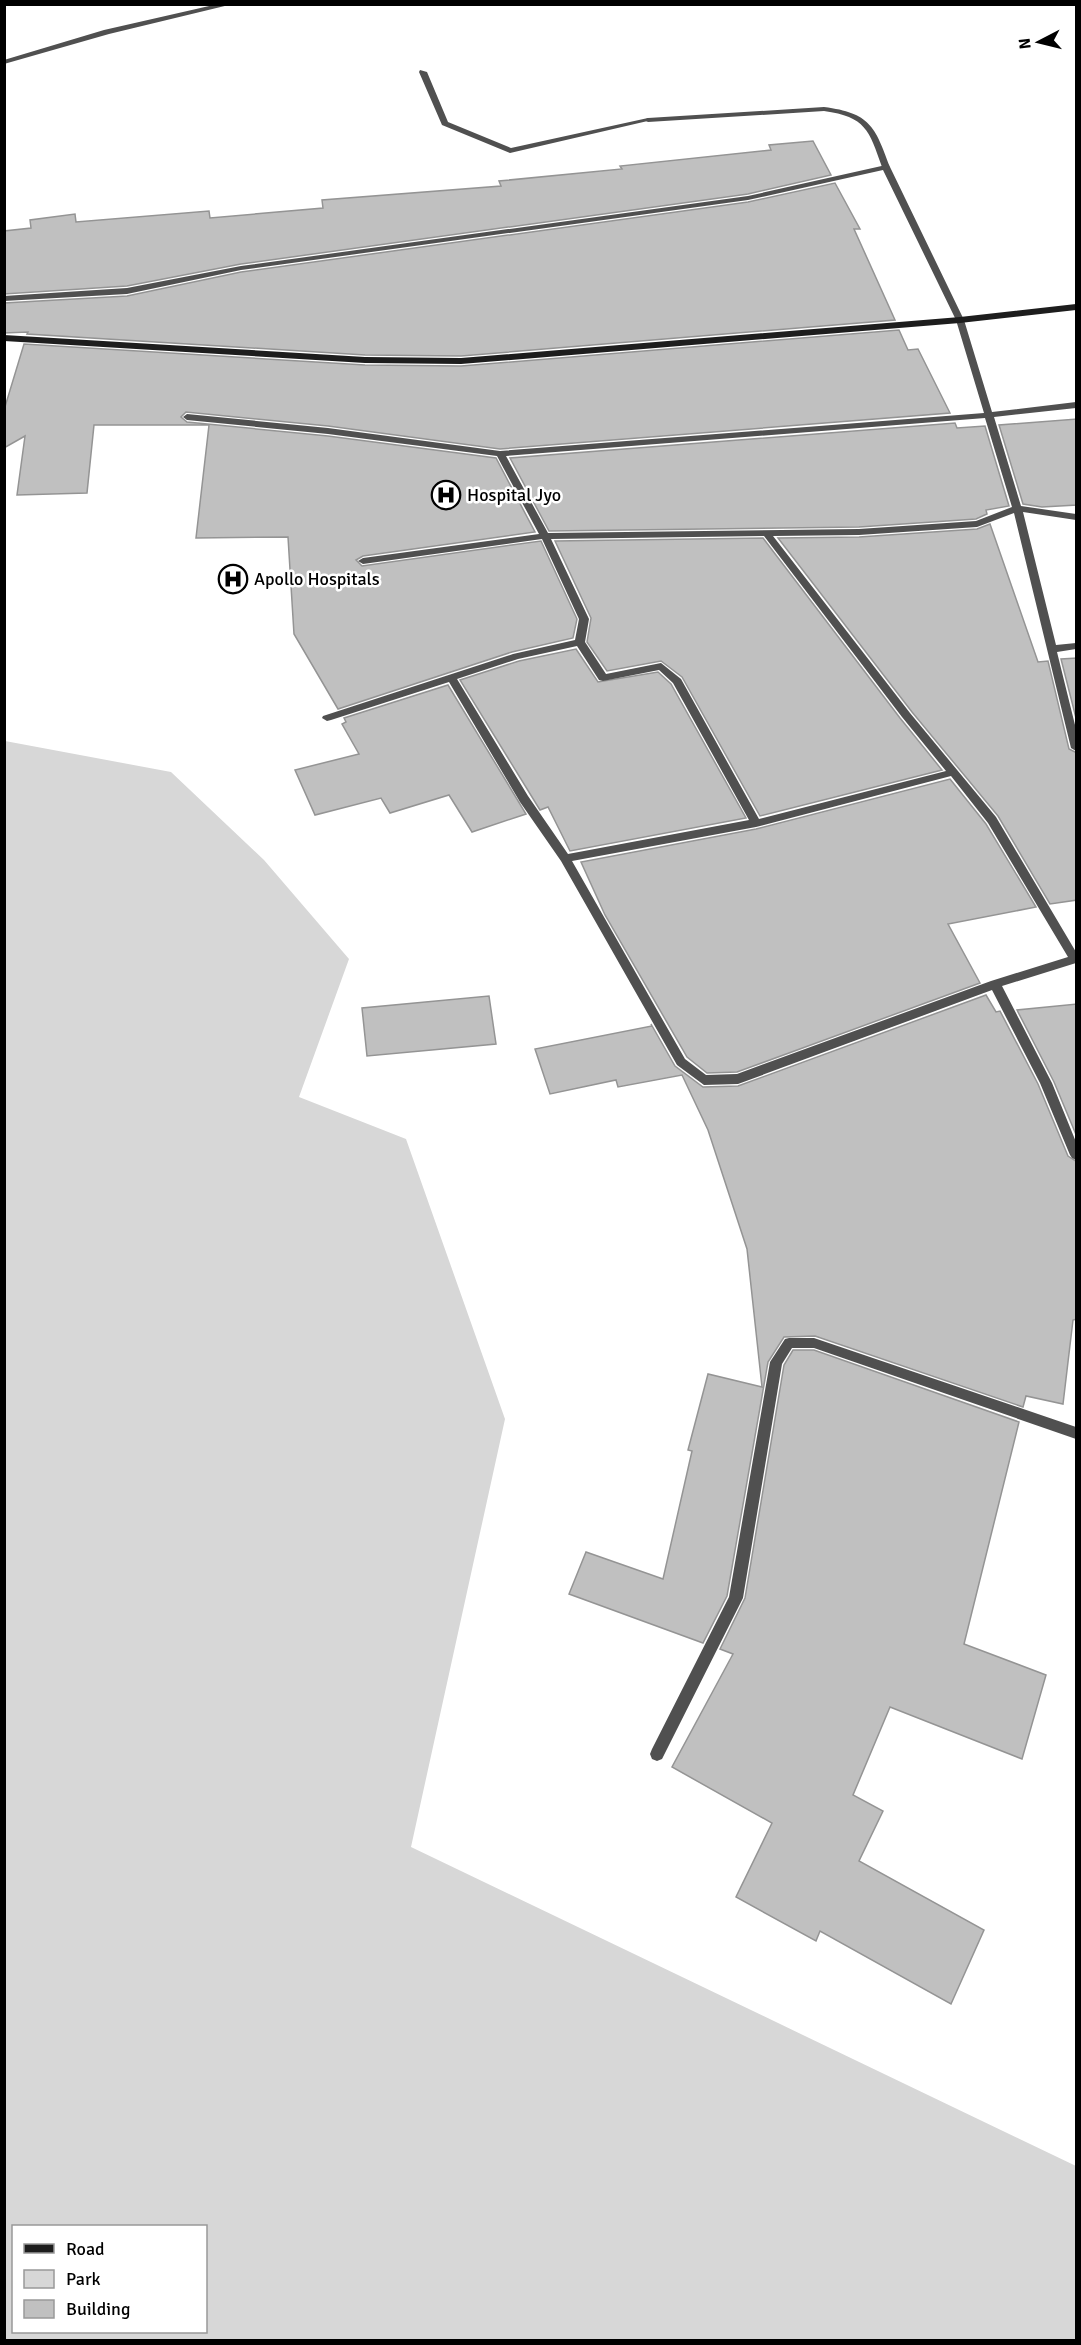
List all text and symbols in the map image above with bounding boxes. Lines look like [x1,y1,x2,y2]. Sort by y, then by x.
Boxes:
north arrow [1009,12,1069,72]
text: N [1015,37,1036,50]
hospital icon: Hospital Jyo [430,479,462,511]
place label: Hospital Jyo [467,484,561,506]
hospital icon: Apollo Hospitals [217,563,249,595]
place label: Apollo Hospitals [254,568,380,590]
legend [12,2225,207,2333]
text: Road [66,2238,105,2260]
text: Park [66,2268,101,2290]
text: Building [66,2298,130,2320]

